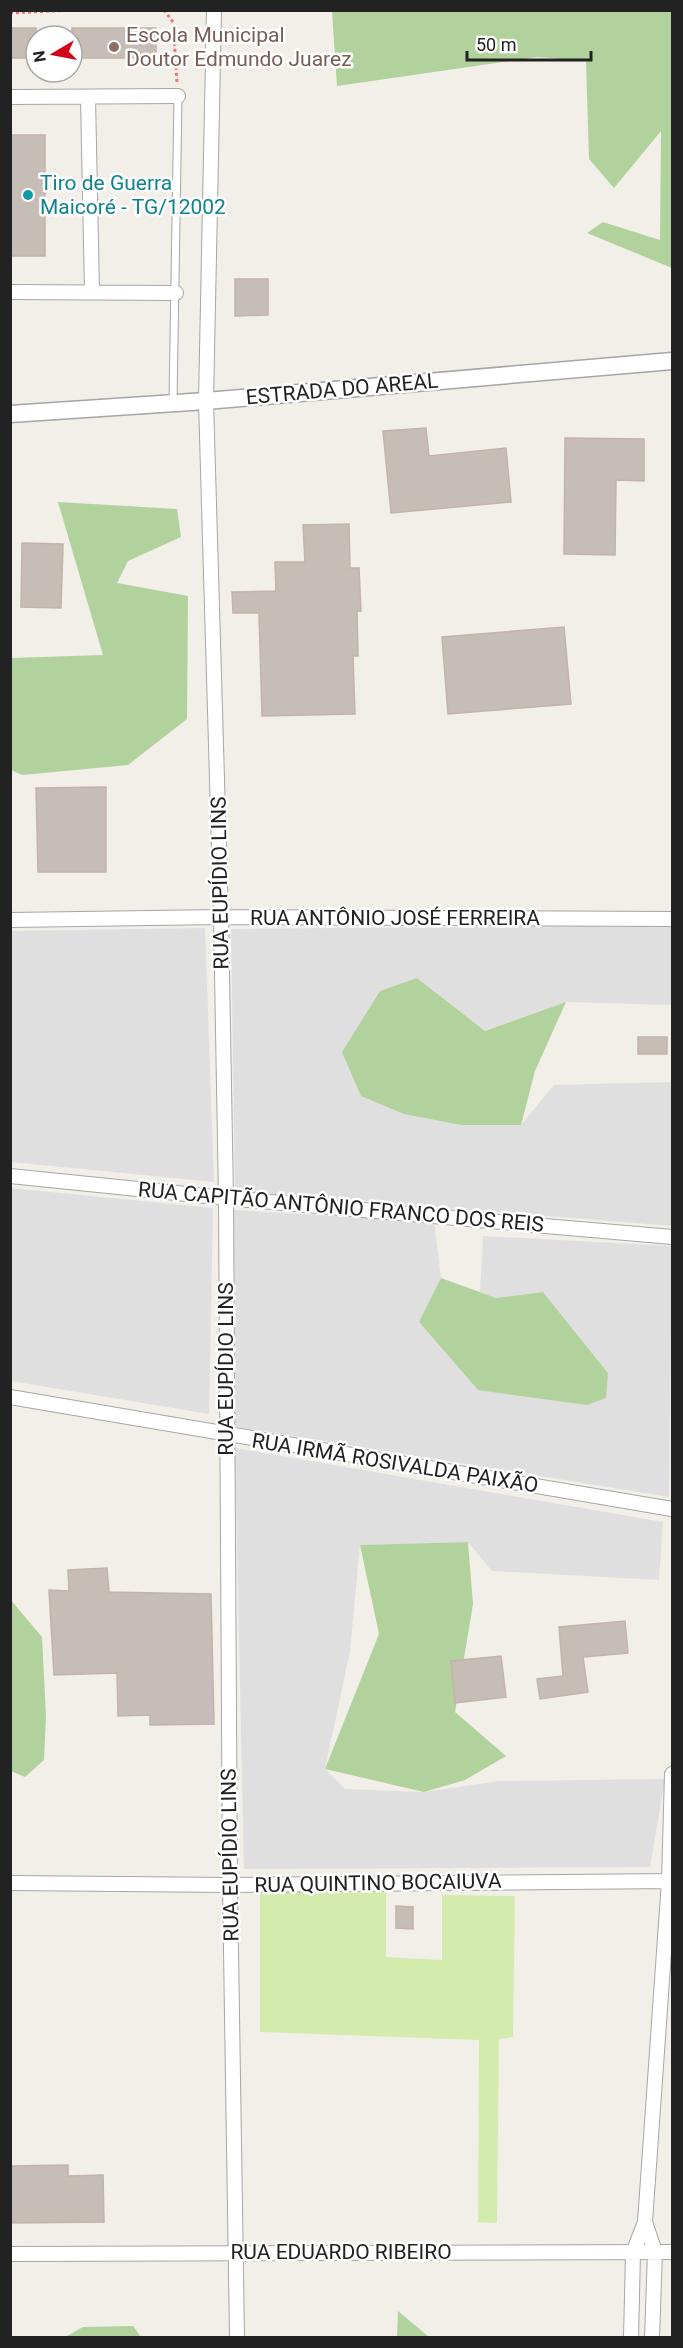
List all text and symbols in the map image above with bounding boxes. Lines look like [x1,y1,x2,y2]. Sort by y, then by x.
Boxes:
place label: Escola Municipal Doutor Edmundo Juarez [126,23,352,71]
north arrow [24,24,84,84]
scale bar [467,24,592,62]
text: 50 m [476,34,516,55]
marker: Escola Municipal Doutor Edmundo Juarez [107,40,121,54]
text: N [29,49,50,64]
place label: Tiro de Guerra Maicoré - TG/12002 [40,171,226,219]
marker: Tiro de Guerra Maicoré - TG/12002 [21,188,35,202]
street label: ESTRADA DO AREAL [245,369,439,409]
street label: RUA EUPÍDIO LINS [206,796,234,970]
street label: RUA ANTÔNIO JOSÉ FERREIRA [250,906,540,930]
street label: RUA CAPITÃO ANTÔNIO FRANCO DOS REIS [137,1177,545,1237]
street label: RUA EUPÍDIO LINS [214,1282,238,1456]
street label: RUA IRMÃ ROSIVALDA PAIXÃO [250,1428,540,1498]
street label: RUA EUPÍDIO LINS [216,1768,244,1942]
street label: RUA QUINTINO BOCAIUVA [254,1869,502,1897]
street label: RUA EDUARDO RIBEIRO [230,2240,452,2264]

